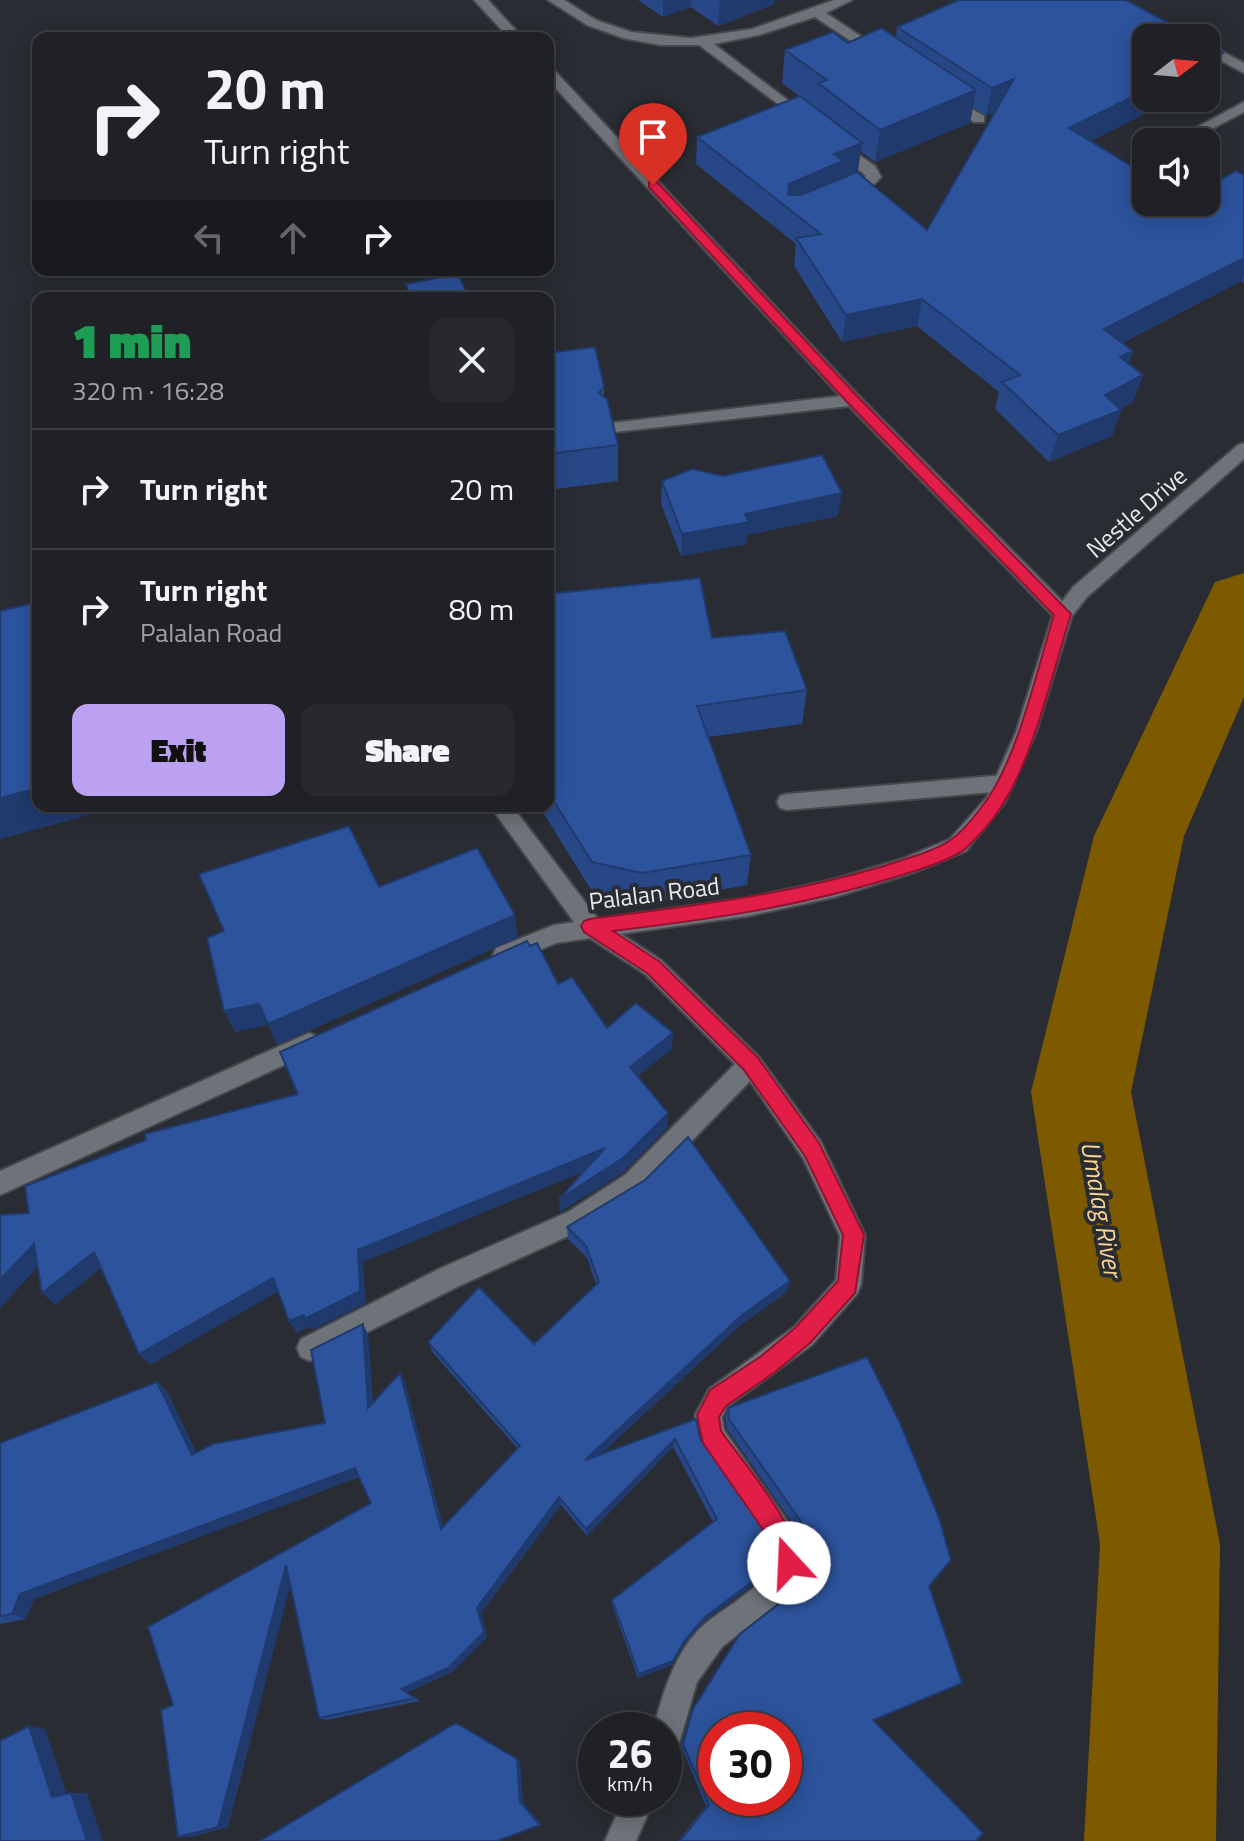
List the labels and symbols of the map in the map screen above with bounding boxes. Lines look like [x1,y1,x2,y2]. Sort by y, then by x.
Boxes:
north arrow [1132,24,1220,112]
pin [619,103,687,185]
street label: Nestle Drive [1078,458,1194,566]
street label: Palalan Road [587,867,721,919]
water label: Umalag River [1071,1138,1134,1282]
position arrow [747,1521,831,1605]
speed limit sign: 30 [698,1712,802,1816]

